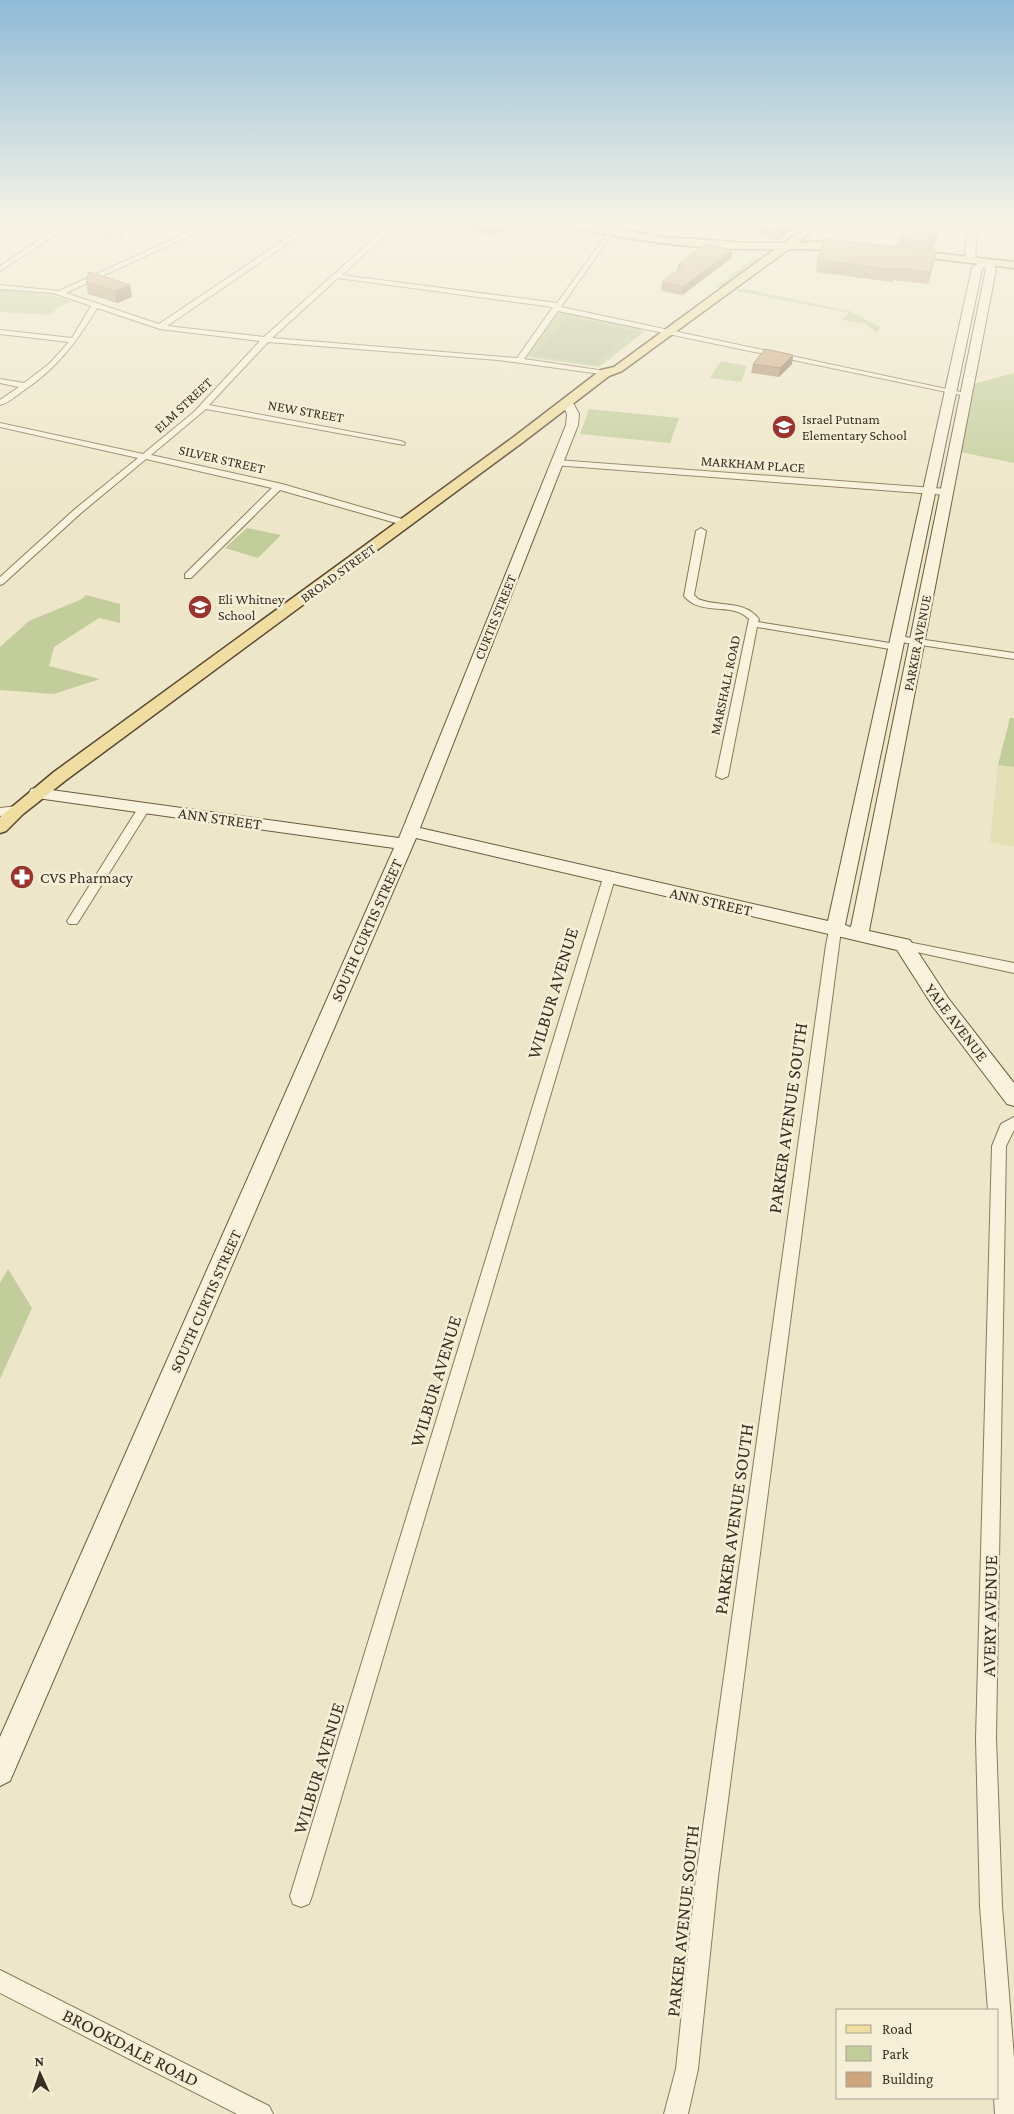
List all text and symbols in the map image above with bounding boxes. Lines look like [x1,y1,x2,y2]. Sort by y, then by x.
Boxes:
street label: ELM STREET [151,374,216,436]
street label: NEW STREET [267,396,346,426]
place label: Israel Putnam Elementary School [802,411,907,443]
school or university icon: Israel Putnam Elementary School [771,414,797,440]
street label: SILVER STREET [177,441,267,477]
street label: MARKHAM PLACE [700,452,806,476]
street label: BROAD STREET [297,540,379,606]
street label: CURTIS STREET [471,572,520,662]
place label: Eli Whitney School [218,591,285,623]
street label: PARKER AVENUE [900,593,934,692]
school or university icon: Eli Whitney School [187,594,213,620]
street label: MARSHALL ROAD [707,634,743,736]
street label: ANN STREET [177,804,263,833]
street label: SOUTH CURTIS STREET [327,856,406,1004]
pharmacy icon: CVS Pharmacy [9,864,35,890]
place label: CVS Pharmacy [40,869,134,887]
street label: ANN STREET [668,884,754,919]
street label: WILBUR AVENUE [523,925,582,1061]
street label: YALE AVENUE [922,980,991,1065]
street label: PARKER AVENUE SOUTH [764,1021,811,1215]
street label: SOUTH CURTIS STREET [166,1227,245,1375]
street label: WILBUR AVENUE [406,1313,465,1449]
street label: PARKER AVENUE SOUTH [710,1422,757,1616]
street label: AVERY AVENUE [978,1555,1001,1677]
street label: WILBUR AVENUE [289,1700,348,1836]
street label: PARKER AVENUE SOUTH [662,1824,703,2018]
street label: BROOKDALE ROAD [59,2004,202,2091]
legend [836,2009,999,2099]
text: Road [882,2021,913,2037]
text: Park [882,2046,909,2062]
north arrow [15,2049,65,2099]
text: N [34,2053,45,2069]
text: Building [882,2071,933,2088]

